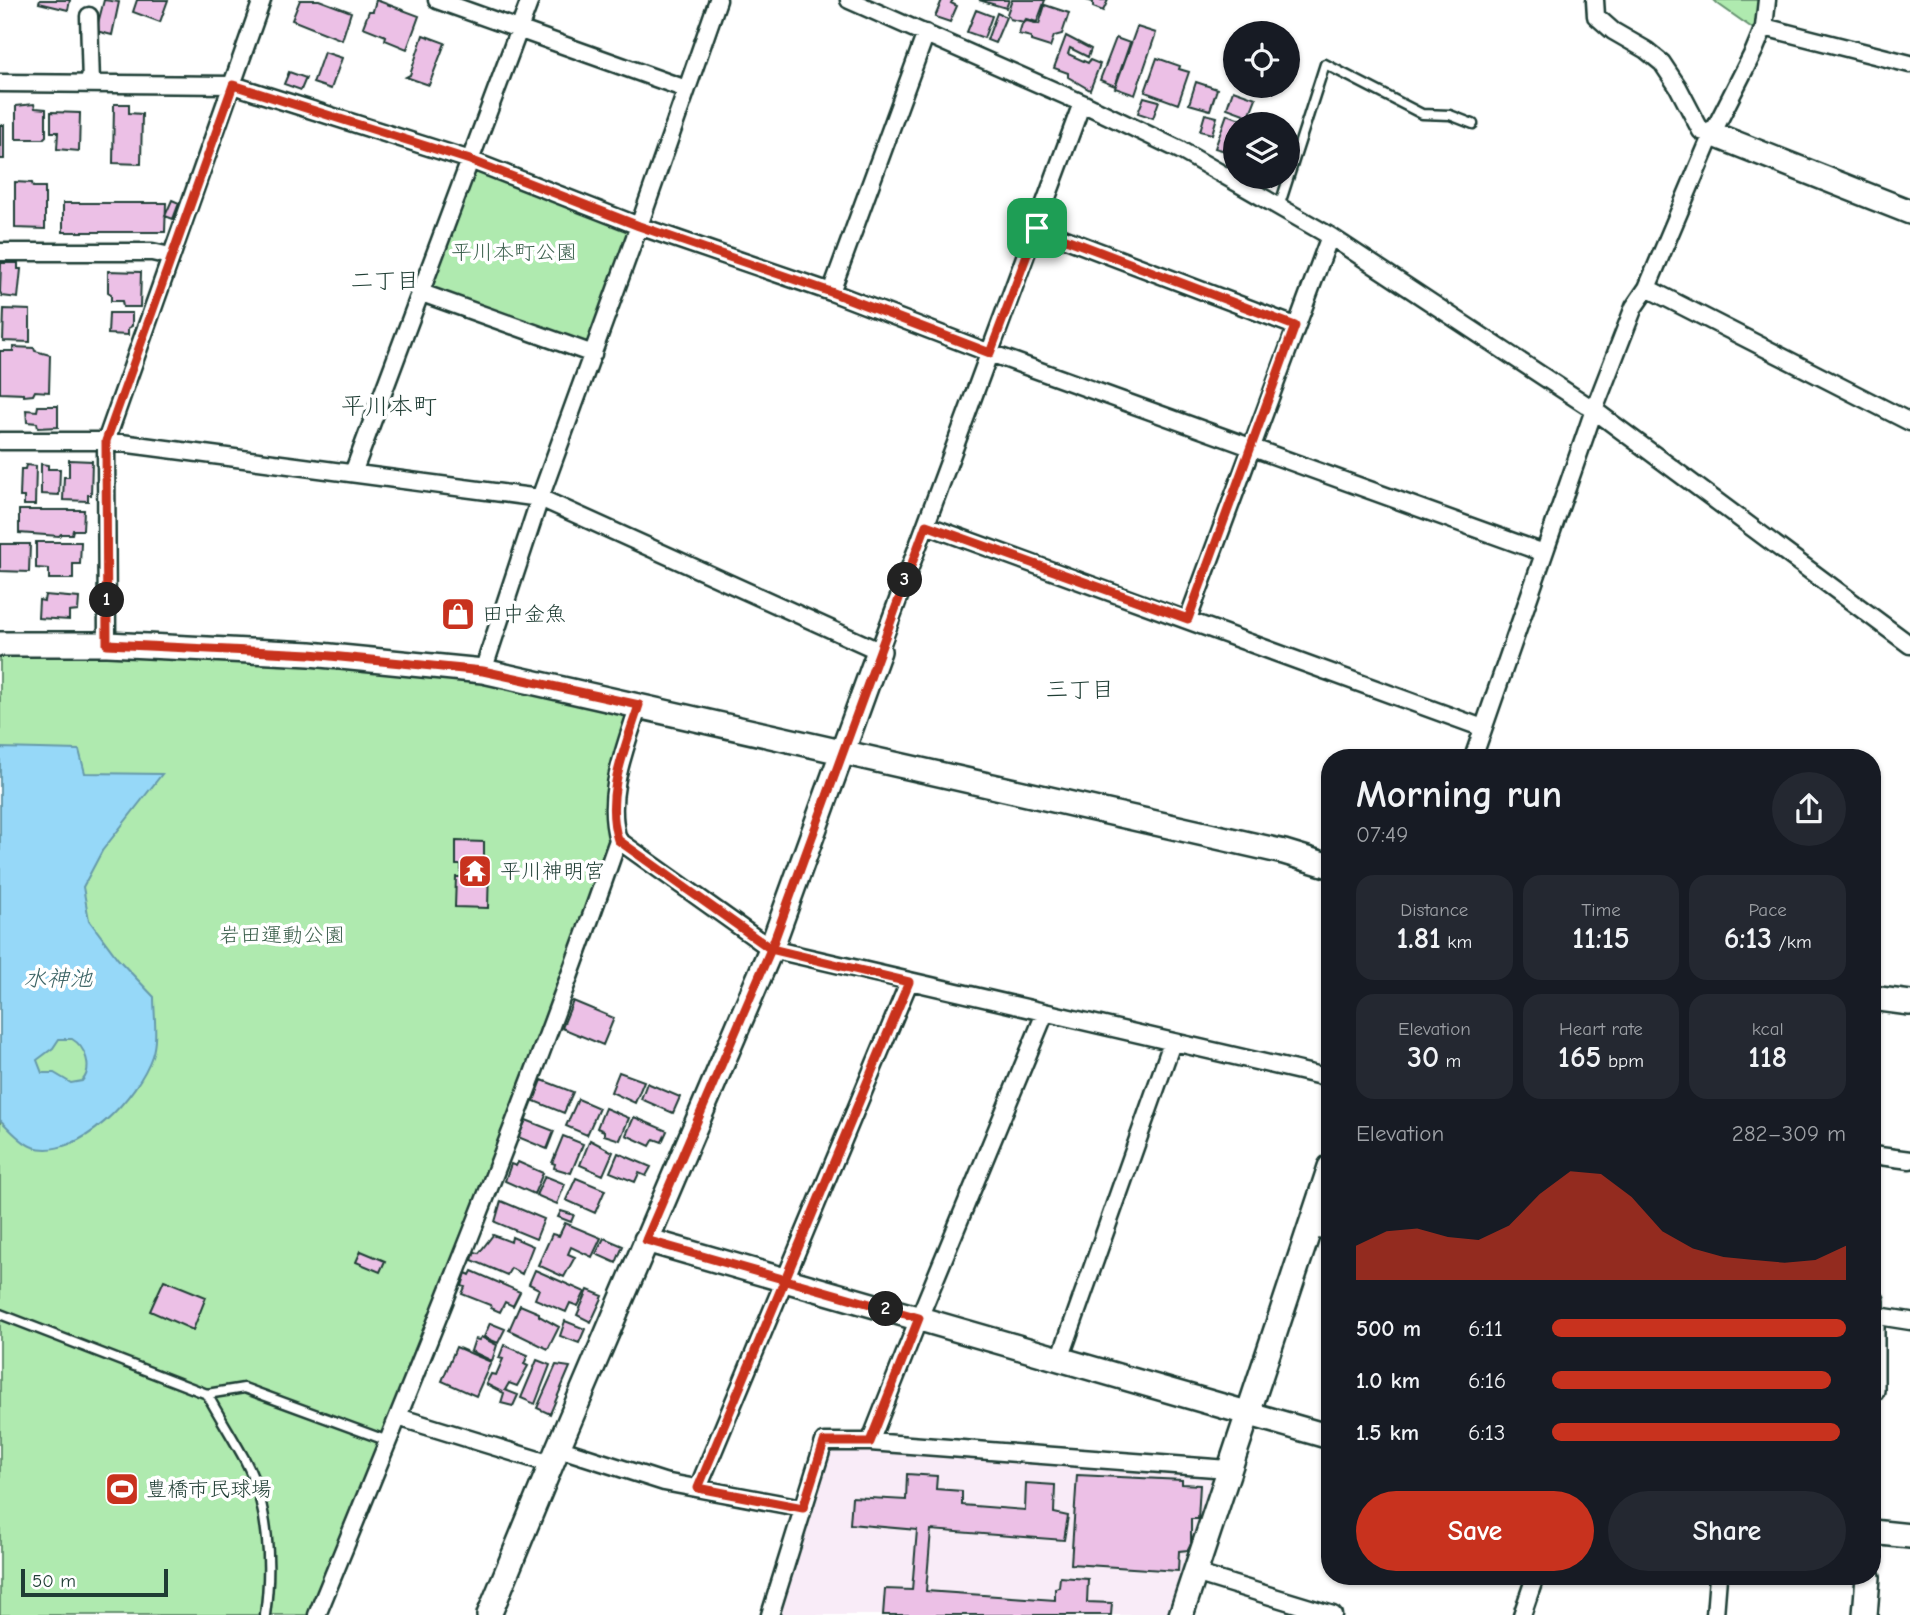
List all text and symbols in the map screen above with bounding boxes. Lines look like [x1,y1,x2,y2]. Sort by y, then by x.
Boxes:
map controls [1223,21,1300,189]
button: locate [1223,21,1300,98]
button: layers [1223,112,1300,189]
pin [1007,198,1067,258]
icon: arrive [1018,209,1056,247]
park label: 平川本町公園 [451,240,577,264]
district label: 二丁目 [351,267,420,294]
district label: 平川本町 [341,392,437,420]
pin: 3 [888,562,922,598]
text: 3 [900,568,909,590]
pin: 1 [90,582,124,618]
text: 1 [103,588,110,610]
shop icon: 田中金魚 [439,595,477,633]
place label: 田中金魚 [482,602,566,626]
district label: 三丁目 [1046,676,1115,703]
button: share [1772,772,1846,846]
text: Morning run [1356,773,1562,817]
text: 07:49 [1356,821,1408,848]
temple icon: 平川神明宮 [456,852,494,890]
place label: 平川神明宮 [500,859,605,883]
text: Distance [1400,899,1468,921]
text: Time [1581,899,1621,921]
text: Pace [1749,899,1787,921]
text: 1.81 [1397,921,1441,956]
text: 11:15 [1572,921,1630,956]
text: 6:13 [1724,921,1772,956]
park label: 岩田運動公園 [219,923,345,947]
text: km [1441,931,1472,953]
text: /km [1772,931,1812,953]
water label: 水神池 [24,965,94,992]
text: Elevation [1398,1018,1471,1040]
text: Heart rate [1559,1018,1643,1040]
text: kcal [1752,1018,1784,1040]
text: 30 [1407,1040,1439,1075]
text: 165 [1558,1040,1602,1075]
text: 118 [1748,1040,1787,1075]
text: m [1439,1050,1461,1072]
text: bpm [1602,1050,1644,1072]
text: Elevation [1356,1120,1444,1147]
text: 282–309 m [1732,1120,1846,1147]
pin: 2 [868,1292,903,1326]
text: 2 [881,1297,890,1319]
text: 500 m [1356,1315,1421,1342]
text: 6:11 [1468,1315,1503,1342]
text: 1.0 km [1356,1367,1420,1394]
text: 6:16 [1468,1367,1506,1394]
text: 1.5 km [1356,1419,1419,1446]
text: 6:13 [1468,1419,1505,1446]
sports icon: 豊橋市民球場 [103,1470,141,1508]
place label: 豊橋市民球場 [146,1477,272,1501]
button: Save [1356,1491,1594,1571]
button: Share [1608,1491,1846,1571]
scale bar [21,1566,168,1598]
text: 50 m [32,1570,76,1592]

